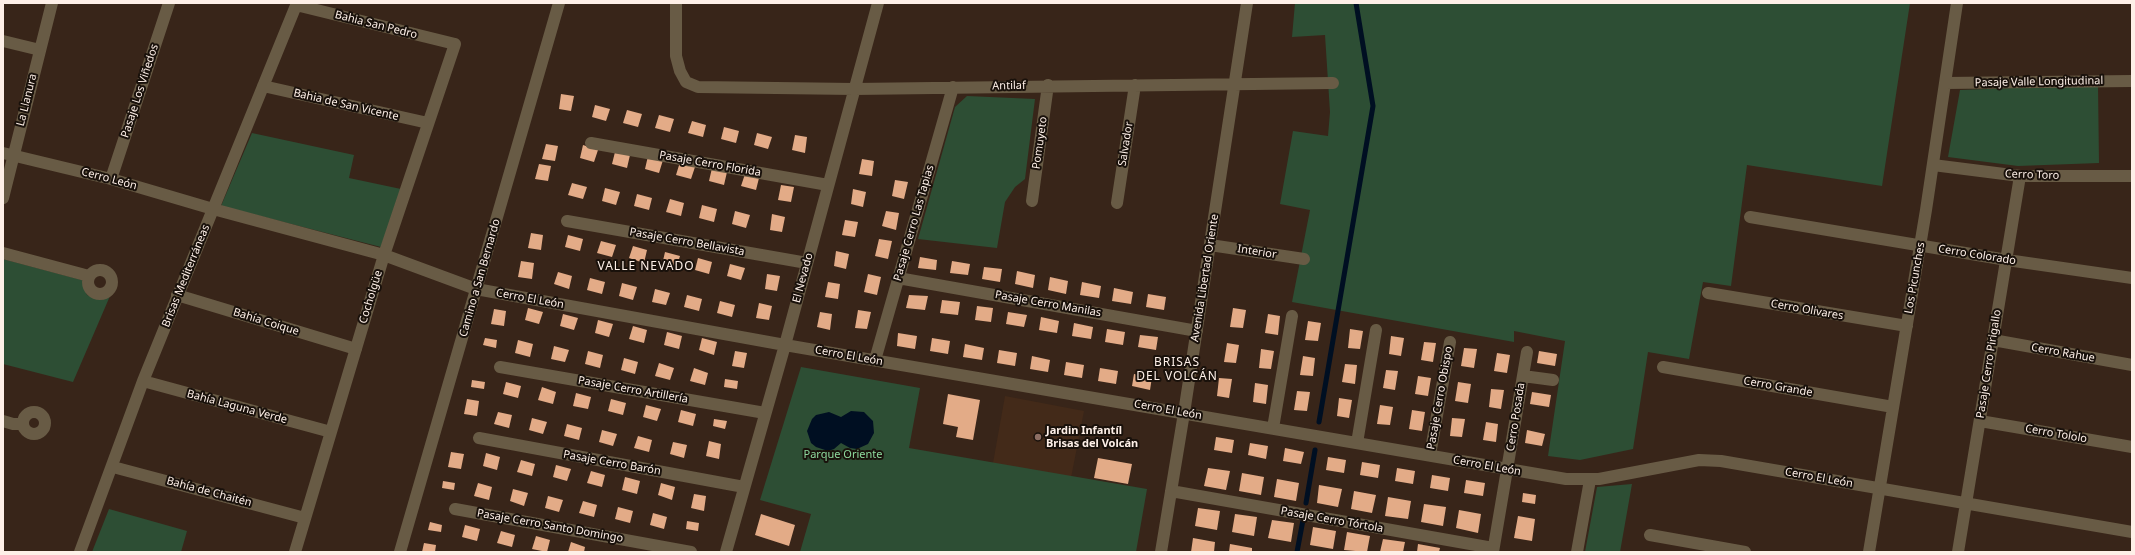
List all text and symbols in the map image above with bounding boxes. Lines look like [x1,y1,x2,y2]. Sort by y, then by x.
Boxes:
street label: Bahia San Pedro [333,8,419,42]
street label: Pasaje Los Viñedos [119,42,161,140]
street label: La Llanura [14,72,40,128]
street label: Pasaje Valle Longitudinal [1975,74,2103,90]
street label: Antilaf [992,79,1026,93]
street label: Bahia de San Vicente [292,86,400,124]
street label: Pomuyeto [1030,116,1050,170]
street label: Salvador [1116,121,1136,167]
street label: Pasaje Cerro Florida [658,149,762,179]
street label: Pasaje Cerro Las Tapias [891,163,937,283]
street label: Cerro León [80,165,138,193]
street label: Cerro Toro [2005,167,2059,183]
street label: Avenida Libertad Oriente [1188,213,1222,343]
street label: Camino a San Bernardo [457,218,503,338]
street label: Brisas Mediterráneas [159,223,213,329]
street label: Pasaje Cerro Bellavista [628,225,746,259]
street label: Los Picunches [1902,241,1928,315]
street label: Interior [1237,242,1277,262]
street label: Cerro Colorado [1937,242,2017,268]
street label: El Nevado [790,251,816,305]
district label: VALLE NEVADO [597,260,695,274]
street label: Cocholgüe [357,269,385,325]
street label: Cerro El León [495,287,565,311]
street label: Pasaje Cerro Manilas [994,288,1102,320]
street label: Cerro Olivares [1770,297,1844,323]
street label: Bahía Coique [231,306,301,338]
street label: Pasaje Cerro Pirigallo [1974,309,2004,419]
street label: Cerro Rahue [2030,341,2096,365]
street label: Cerro El León [814,344,884,368]
street label: Pasaje Cerro Obispo [1424,345,1456,451]
district label: BRISAS DEL VOLCÁN [1136,356,1218,384]
street label: Pasaje Cerro Artillería [577,374,689,406]
street label: Cerro Grande [1742,374,1814,400]
street label: Cerro Posada [1504,382,1528,452]
street label: Bahía Laguna Verde [185,387,289,427]
street label: Cerro El León [1133,398,1203,422]
street label: Cerro Tololo [2024,422,2088,446]
place label: Jardin Infantíl Brisas del Volcán [1046,424,1138,450]
marker: Jardin Infantíl Brisas del Volcán [1033,432,1043,442]
street label: Pasaje Cerro Barón [562,448,662,478]
park label: Parque Oriente [804,448,882,462]
street label: Cerro El León [1452,454,1522,478]
street label: Cerro El León [1784,466,1854,490]
street label: Bahía de Chaitén [165,474,253,510]
street label: Pasaje Cerro Tórtola [1280,504,1384,536]
street label: Pasaje Cerro Santo Domingo [476,507,624,545]

